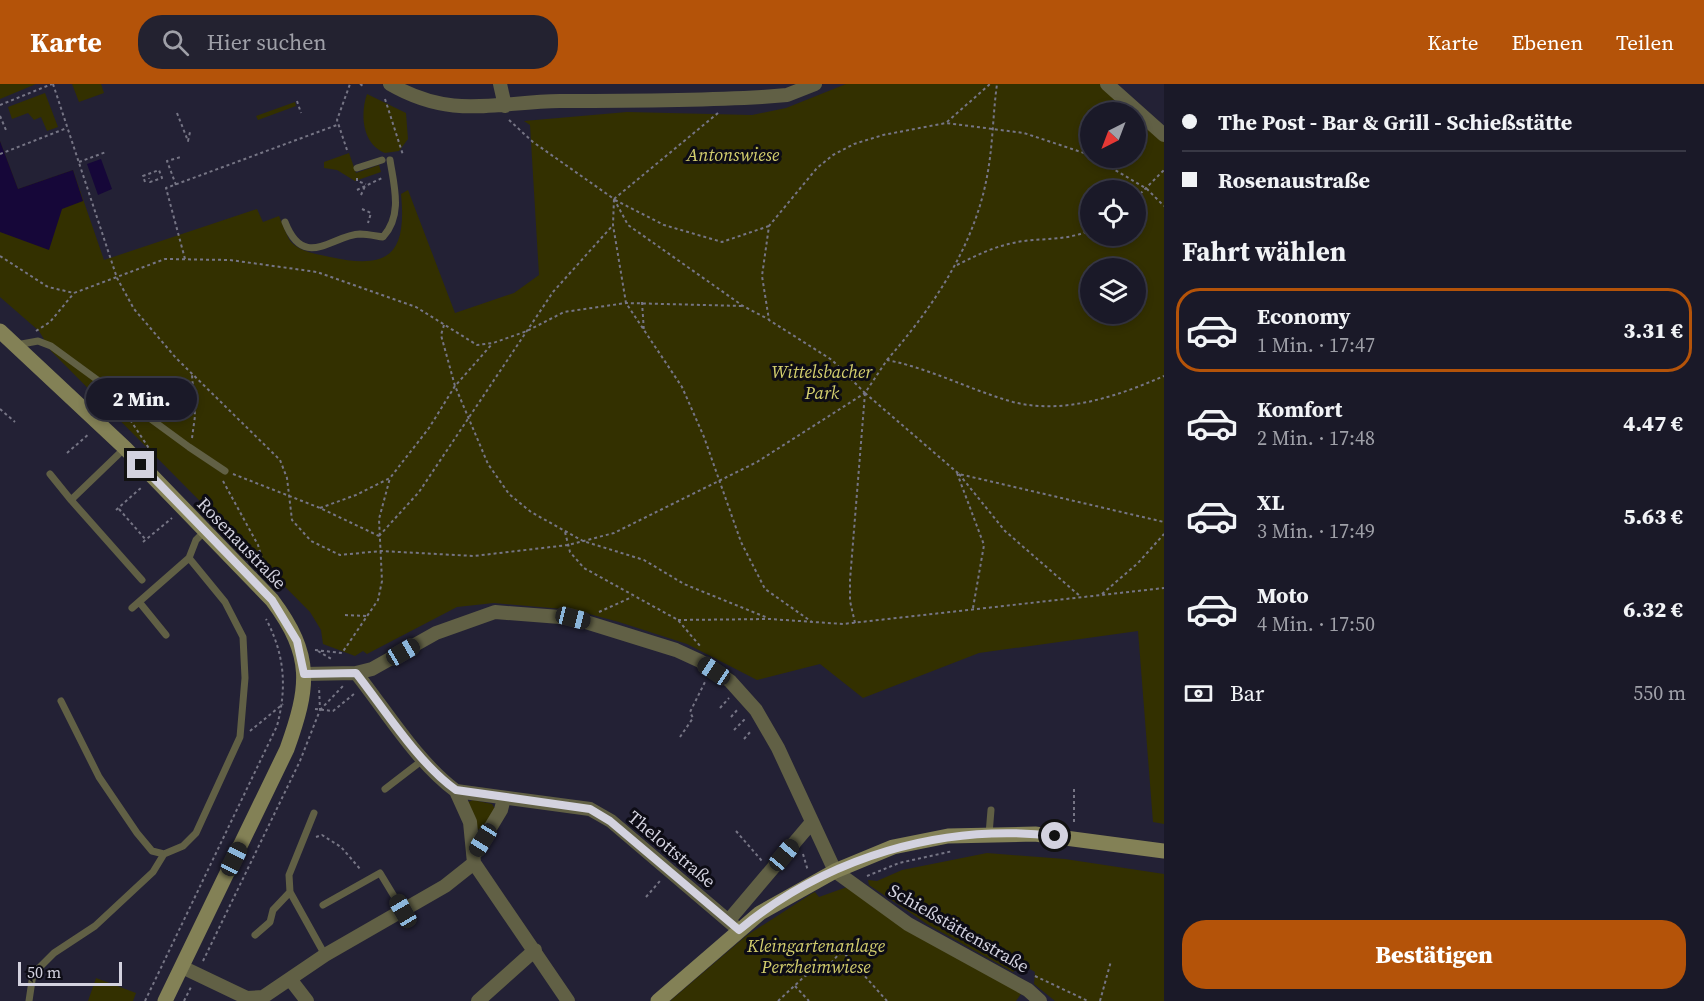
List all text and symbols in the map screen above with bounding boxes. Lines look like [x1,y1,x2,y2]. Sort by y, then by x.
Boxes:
search box [138,15,558,69]
text: Karte [30,23,102,61]
icon: search [159,26,192,59]
text: Hier suchen [207,27,327,57]
text: Karte [1427,28,1478,57]
text: Ebenen [1511,28,1583,57]
text: Teilen [1616,28,1674,57]
north arrow [1080,102,1146,168]
map controls [1080,102,1146,324]
text: The Post - Bar & Grill - Schießstätte [1218,107,1572,137]
park label: Antonswiese [686,142,780,167]
text: Rosenaustraße [1218,165,1370,195]
button: locate [1080,180,1146,246]
text: Fahrt wählen [1182,233,1346,270]
button: layers [1080,258,1146,324]
text: Economy [1257,301,1351,331]
icon: car [1185,303,1239,357]
text: 3.31 € [1623,315,1683,345]
text: 1 Min. · 17:47 [1257,331,1375,359]
park label: Wittelsbacher Park [772,359,873,405]
callout: 2 Min. [86,378,196,420]
text: 2 Min. [113,385,170,413]
text: Komfort [1257,394,1342,424]
icon: car [1185,396,1239,450]
text: 4.47 € [1623,408,1683,438]
text: 2 Min. · 17:48 [1257,424,1375,452]
route end [127,451,154,478]
text: XL [1257,487,1284,517]
icon: car [1185,489,1239,543]
street label: Rosenaustraße [192,491,292,595]
text: 5.63 € [1623,501,1683,531]
text: 3 Min. · 17:49 [1257,517,1375,545]
text: Moto [1257,580,1309,610]
icon: car [1185,582,1239,636]
text: 6.32 € [1623,594,1683,624]
car [553,605,593,631]
text: 4 Min. · 17:50 [1257,610,1375,638]
car [383,635,423,669]
car [694,653,734,689]
icon: cash [1182,677,1215,710]
text: Bar [1230,678,1264,708]
text: 550 m [1633,679,1686,707]
street label: Thelottstraße [623,805,721,893]
car [466,820,500,860]
route start [1041,822,1068,849]
car [766,835,802,875]
car [218,839,250,879]
street label: Schießstättenstraße [884,878,1034,978]
car [386,891,420,931]
button: Bestätigen [1182,920,1686,989]
park label: Kleingartenanlage Perzheimwiese [746,933,886,979]
scale bar [18,959,122,986]
text: 50 m [27,961,61,983]

